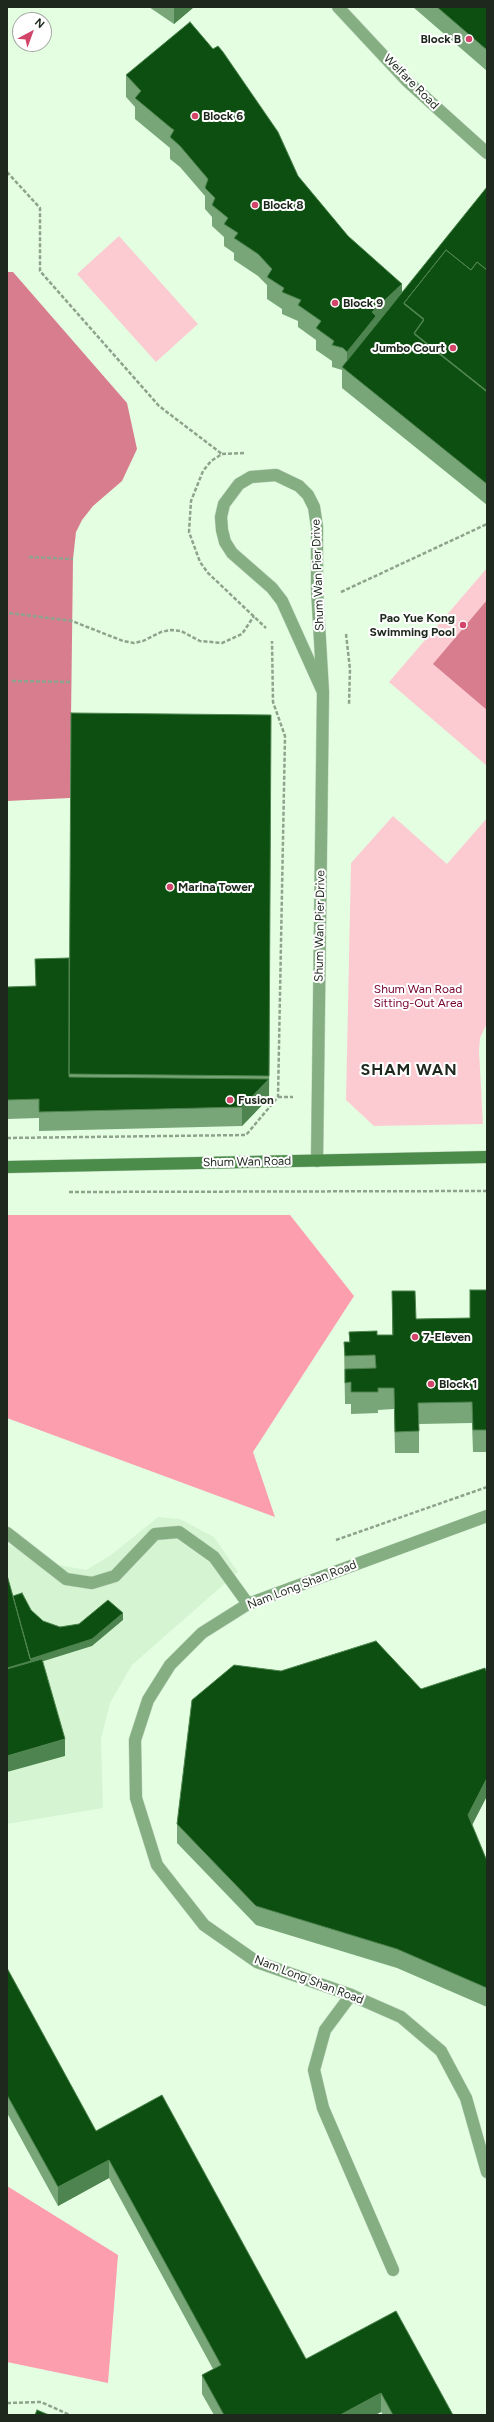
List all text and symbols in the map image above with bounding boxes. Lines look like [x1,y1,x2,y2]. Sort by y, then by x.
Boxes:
north arrow [12,12,52,52]
text: N [32,16,47,31]
place label: Block B [421,32,461,46]
marker: Block B [464,34,474,44]
street label: Welfare Road [380,51,442,113]
place label: Block 6 [203,109,243,123]
marker: Block 6 [190,111,200,121]
place label: Block 8 [263,198,303,212]
marker: Block 8 [250,200,260,210]
place label: Block 9 [343,296,383,310]
marker: Block 9 [330,298,340,308]
place label: Jumbo Court [372,341,445,355]
marker: Jumbo Court [448,343,458,353]
street label: Shum Wan Pier Drive [309,519,327,631]
place label: Pao Yue Kong Swimming Pool [370,611,455,639]
marker: Pao Yue Kong Swimming Pool [458,620,468,630]
street label: Shum Wan Pier Drive [312,870,328,982]
place label: Marina Tower [178,880,252,894]
marker: Marina Tower [165,882,175,892]
park label: Shum Wan Road Sitting-Out Area [373,982,463,1010]
district label: SHAM WAN [360,1060,458,1080]
place label: Fusion [238,1093,274,1107]
marker: Fusion [225,1095,235,1105]
street label: Shum Wan Road [203,1154,291,1170]
place label: 7-Eleven [423,1330,471,1344]
marker: 7-Eleven [410,1332,420,1342]
place label: Block 1 [439,1377,477,1391]
marker: Block 1 [426,1379,436,1389]
street label: Nam Long Shan Road [245,1558,359,1612]
street label: Nam Long Shan Road [252,1953,366,2007]

